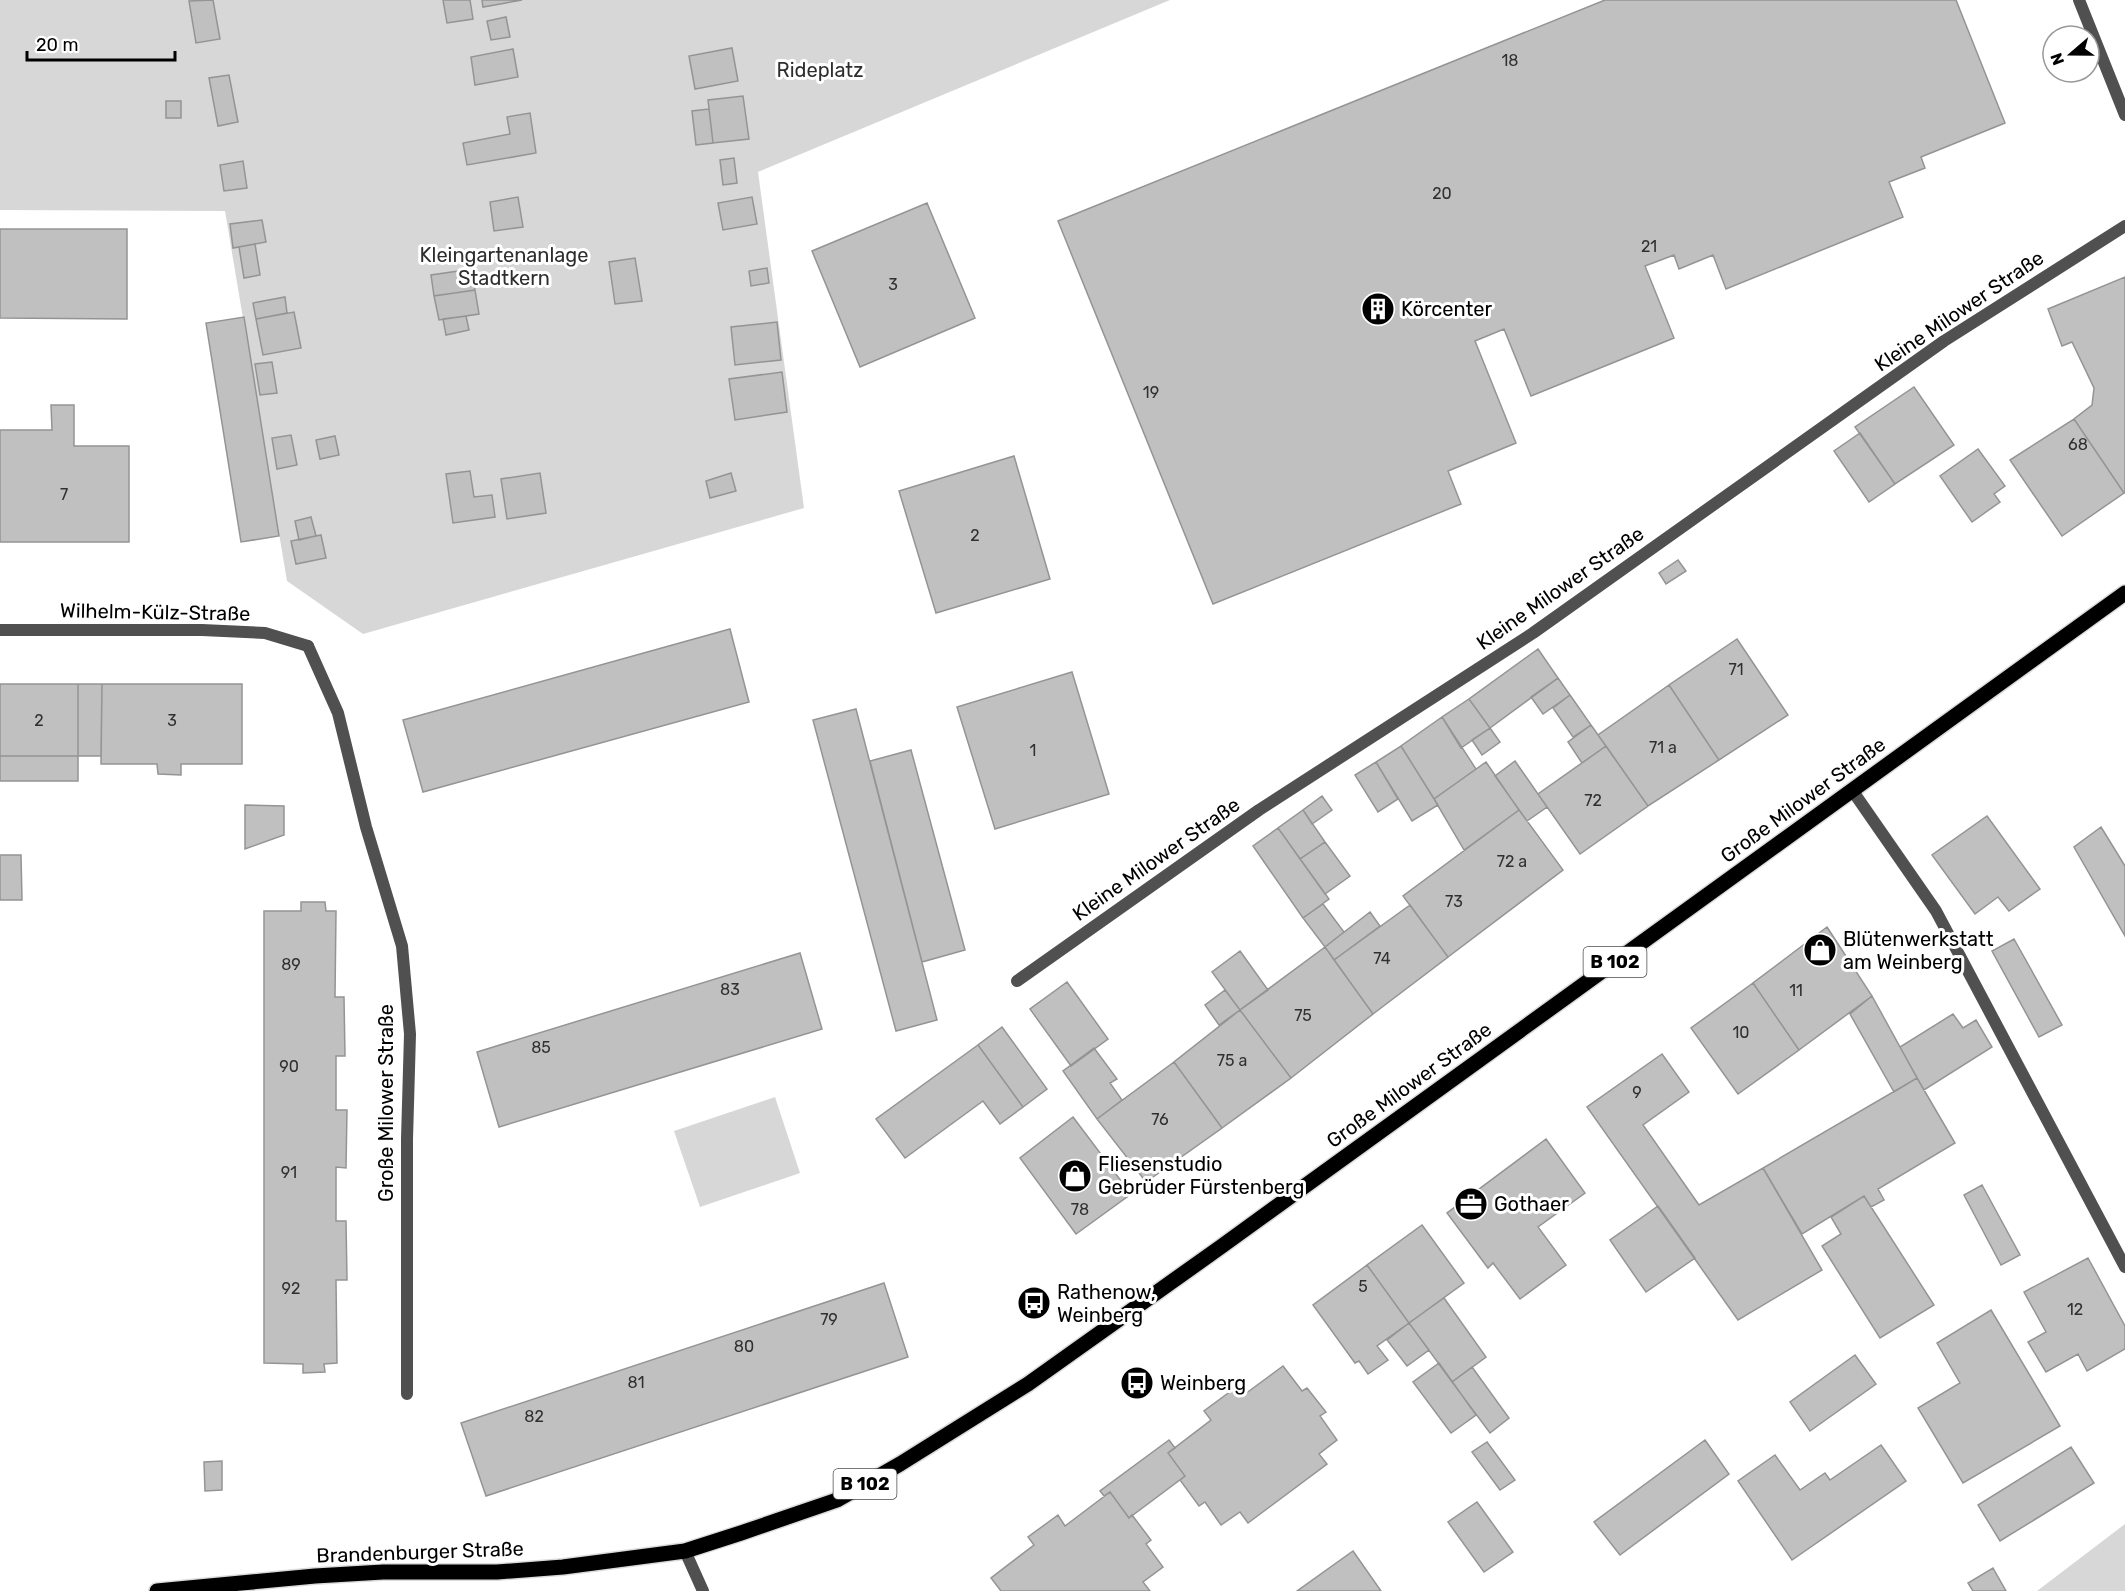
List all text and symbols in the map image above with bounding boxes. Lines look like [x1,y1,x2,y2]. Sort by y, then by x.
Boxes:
scale bar [27,24,176,62]
north arrow [2041,24,2101,84]
text: 20 m [36,34,78,56]
text: N [2046,50,2068,68]
house number: 18 [1501,51,1519,70]
park label: Rideplatz [777,58,863,82]
house number: 20 [1432,184,1452,203]
house number: 21 [1641,237,1657,256]
park label: Kleingartenanlage Stadtkern [420,243,588,290]
street label: Kleine Milower Straße [1870,246,2048,376]
house number: 3 [888,275,898,294]
building icon: Körcenter [1360,291,1396,327]
place label: Körcenter [1401,297,1493,321]
house number: 19 [1143,383,1159,402]
house number: 68 [2068,435,2088,454]
house number: 7 [60,485,68,504]
street label: Kleine Milower Straße [1472,521,1648,655]
house number: 2 [970,526,980,545]
street label: Wilhelm-Külz-Straße [60,598,250,626]
house number: 71 [1728,660,1744,679]
house number: 2 [34,711,44,730]
house number: 3 [167,711,177,730]
street label: Große Milower Straße [1716,732,1890,868]
house number: 71 a [1649,738,1677,757]
house number: 1 [1030,741,1036,760]
house number: 72 [1584,791,1602,810]
street label: Kleine Milower Straße [1068,792,1244,926]
house number: 72 a [1497,852,1527,871]
house number: 73 [1445,892,1463,911]
place label: Blütenwerkstatt am Weinberg [1843,927,1994,974]
shop icon: Blütenwerkstatt am Weinberg [1802,932,1838,968]
road number: B 102 [1584,947,1646,977]
house number: 74 [1373,949,1391,968]
house number: 89 [281,955,301,974]
house number: 83 [720,980,740,999]
house number: 11 [1789,981,1803,1000]
street label: Große Milower Straße [374,1004,398,1202]
house number: 75 [1294,1006,1312,1025]
street label: Große Milower Straße [1322,1017,1496,1153]
house number: 10 [1732,1023,1750,1042]
house number: 85 [531,1038,551,1057]
house number: 75 a [1217,1051,1247,1070]
house number: 90 [279,1057,299,1076]
house number: 9 [1632,1083,1642,1102]
house number: 76 [1151,1110,1169,1129]
place label: Fliesenstudio Gebrüder Fürstenberg [1098,1152,1304,1199]
shop icon: Fliesenstudio Gebrüder Fürstenberg [1057,1158,1093,1194]
house number: 91 [281,1163,297,1182]
office icon: Gothaer [1453,1186,1489,1222]
place label: Gothaer [1494,1192,1569,1216]
house number: 78 [1071,1200,1089,1219]
house number: 5 [1358,1277,1368,1296]
house number: 92 [282,1279,300,1298]
place label: Rathenow, Weinberg [1057,1280,1156,1327]
bus stop icon: Rathenow, Weinberg [1016,1285,1052,1321]
house number: 12 [2067,1300,2083,1319]
house number: 79 [820,1310,838,1329]
house number: 80 [734,1337,754,1356]
bus stop icon: Weinberg [1119,1365,1155,1401]
place label: Weinberg [1160,1371,1246,1395]
house number: 81 [627,1373,645,1392]
house number: 82 [524,1407,544,1426]
road number: B 102 [834,1469,896,1499]
street label: Brandenburger Straße [316,1536,524,1568]

